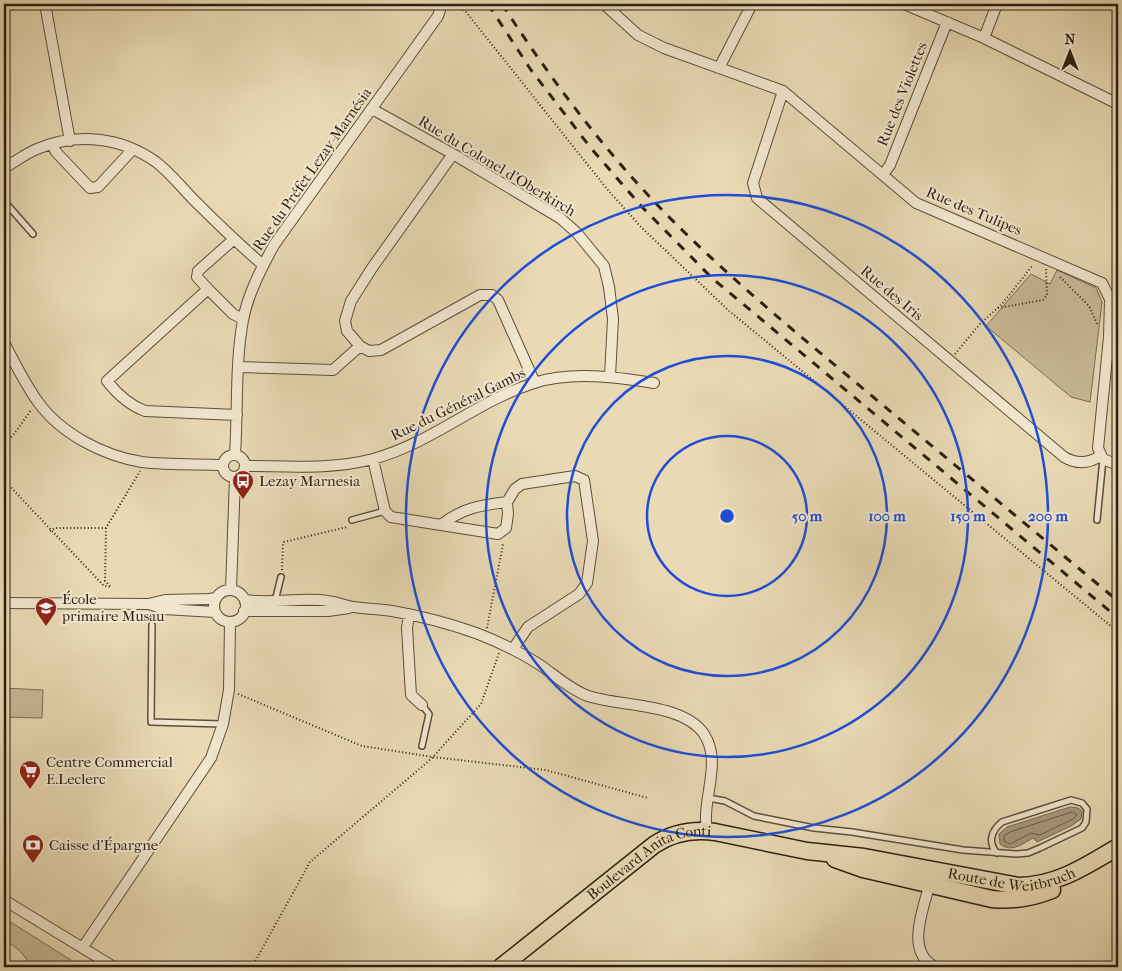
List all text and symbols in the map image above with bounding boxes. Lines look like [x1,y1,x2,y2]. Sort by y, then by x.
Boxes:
north arrow [1044,28,1094,78]
text: N [1065,31,1076,48]
street label: Rue des Violettes [873,39,931,149]
street label: Rue du Préfet Lezay-Marnésia [249,83,376,254]
street label: Rue du Colonel d'Oberkirch [415,112,579,220]
street label: Rue des Tulipes [924,183,1025,239]
street label: Rue des Iris [857,262,927,325]
street label: Rue du Général Gambs [388,363,529,444]
bus stop icon: Lezay Marnesia [231,469,255,500]
place label: Lezay Marnesia [259,472,361,490]
centre of rings [718,507,736,525]
text: 50 m [792,507,823,525]
text: 100 m [868,507,906,525]
text: 150 m [950,507,986,525]
text: 200 m [1028,507,1068,525]
place label: École primaire Musau [61,590,165,625]
school or university icon: École primaire Musau [34,596,58,627]
place label: Centre Commercial E.Leclerc [46,753,173,788]
supermarket icon: Centre Commercial E.Leclerc [18,759,42,790]
street label: Boulevard Anita Conti [583,822,712,904]
bank icon: Caisse d'Épargne [21,833,45,864]
place label: Caisse d'Épargne [49,836,159,854]
street label: Route de Weitbruch [946,863,1079,896]

